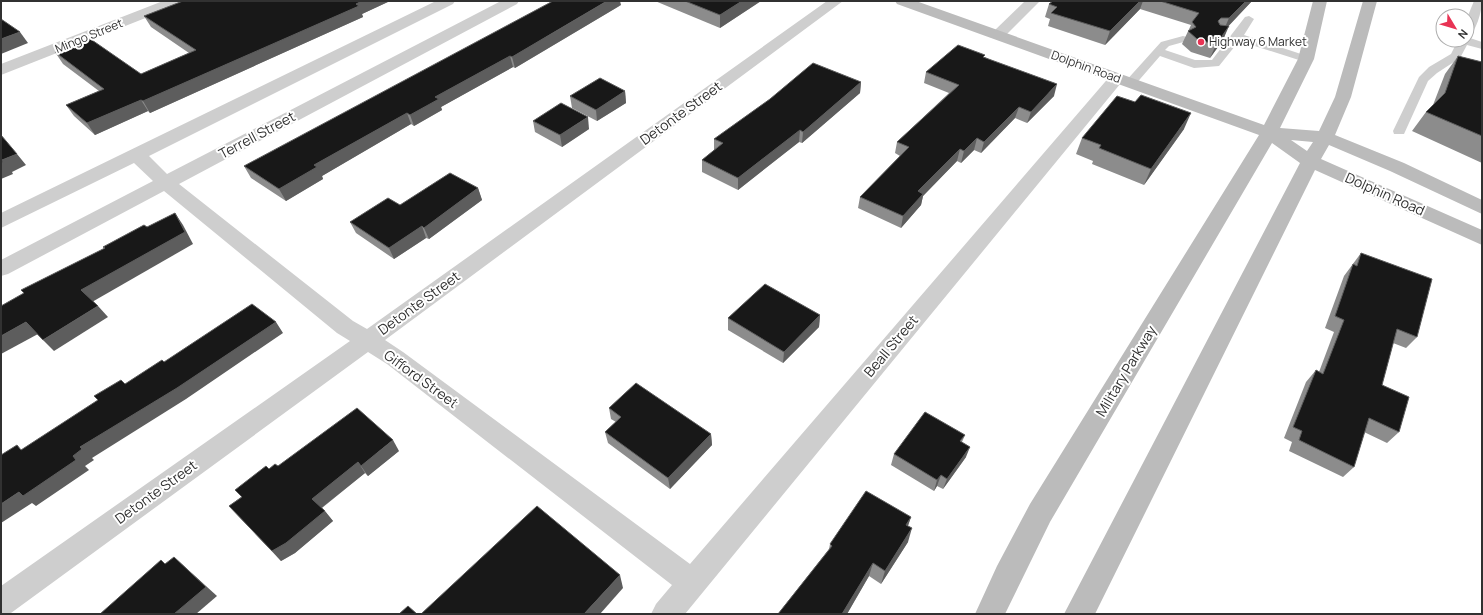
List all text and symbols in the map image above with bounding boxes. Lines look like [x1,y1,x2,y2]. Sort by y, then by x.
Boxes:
north arrow [1435,8,1475,48]
street label: Mingo Street [52,14,125,57]
text: N [1455,27,1472,42]
place label: Highway 6 Market [1209,33,1307,50]
marker: Highway 6 Market [1196,37,1206,47]
street label: Dolphin Road [1049,46,1123,87]
street label: Detonte Street [636,76,726,149]
street label: Terrell Street [215,106,299,163]
street label: Dolphin Road [1342,168,1428,220]
street label: Detonte Street [374,266,464,339]
street label: Beall Street [859,311,922,380]
street label: Military Parkway [1091,321,1161,420]
street label: Gifford Street [380,345,463,412]
street label: Detonte Street [111,455,201,528]

